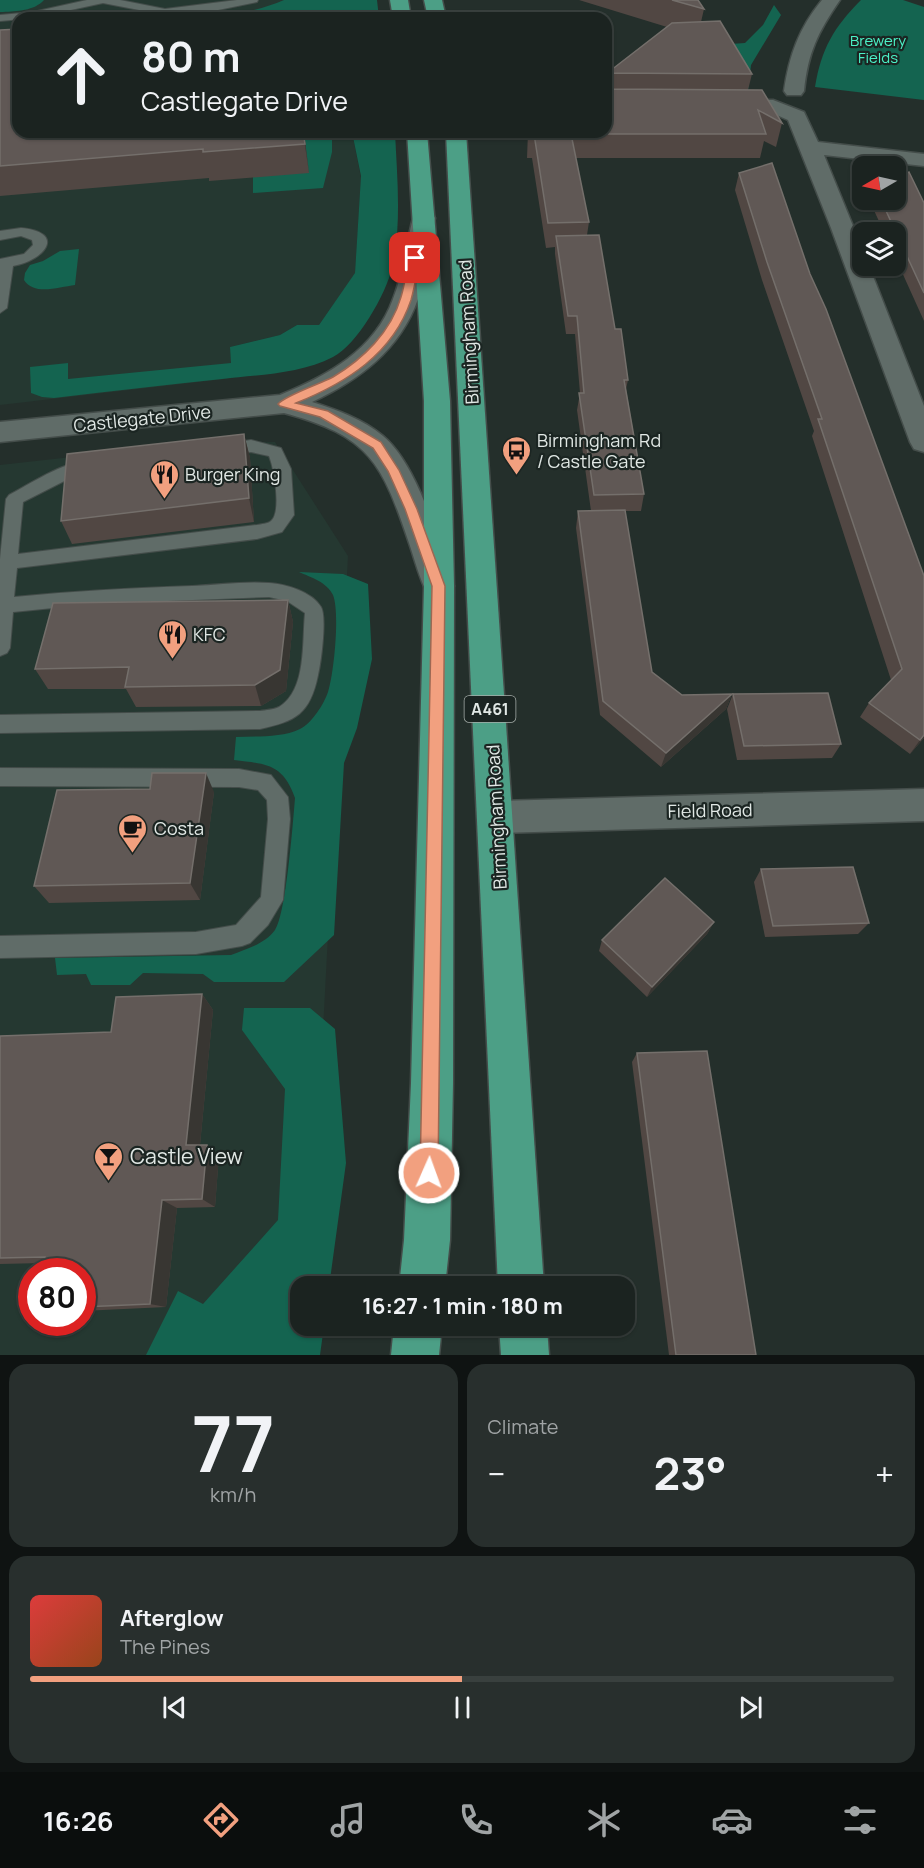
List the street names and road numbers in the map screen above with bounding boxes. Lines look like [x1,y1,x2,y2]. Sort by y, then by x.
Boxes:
street label: Birmingham Road [452,259,484,405]
street label: Castlegate Drive [72,399,212,437]
road number: A461 [464,696,516,722]
street label: Birmingham Road [480,744,512,890]
street label: Field Road [667,797,753,823]

